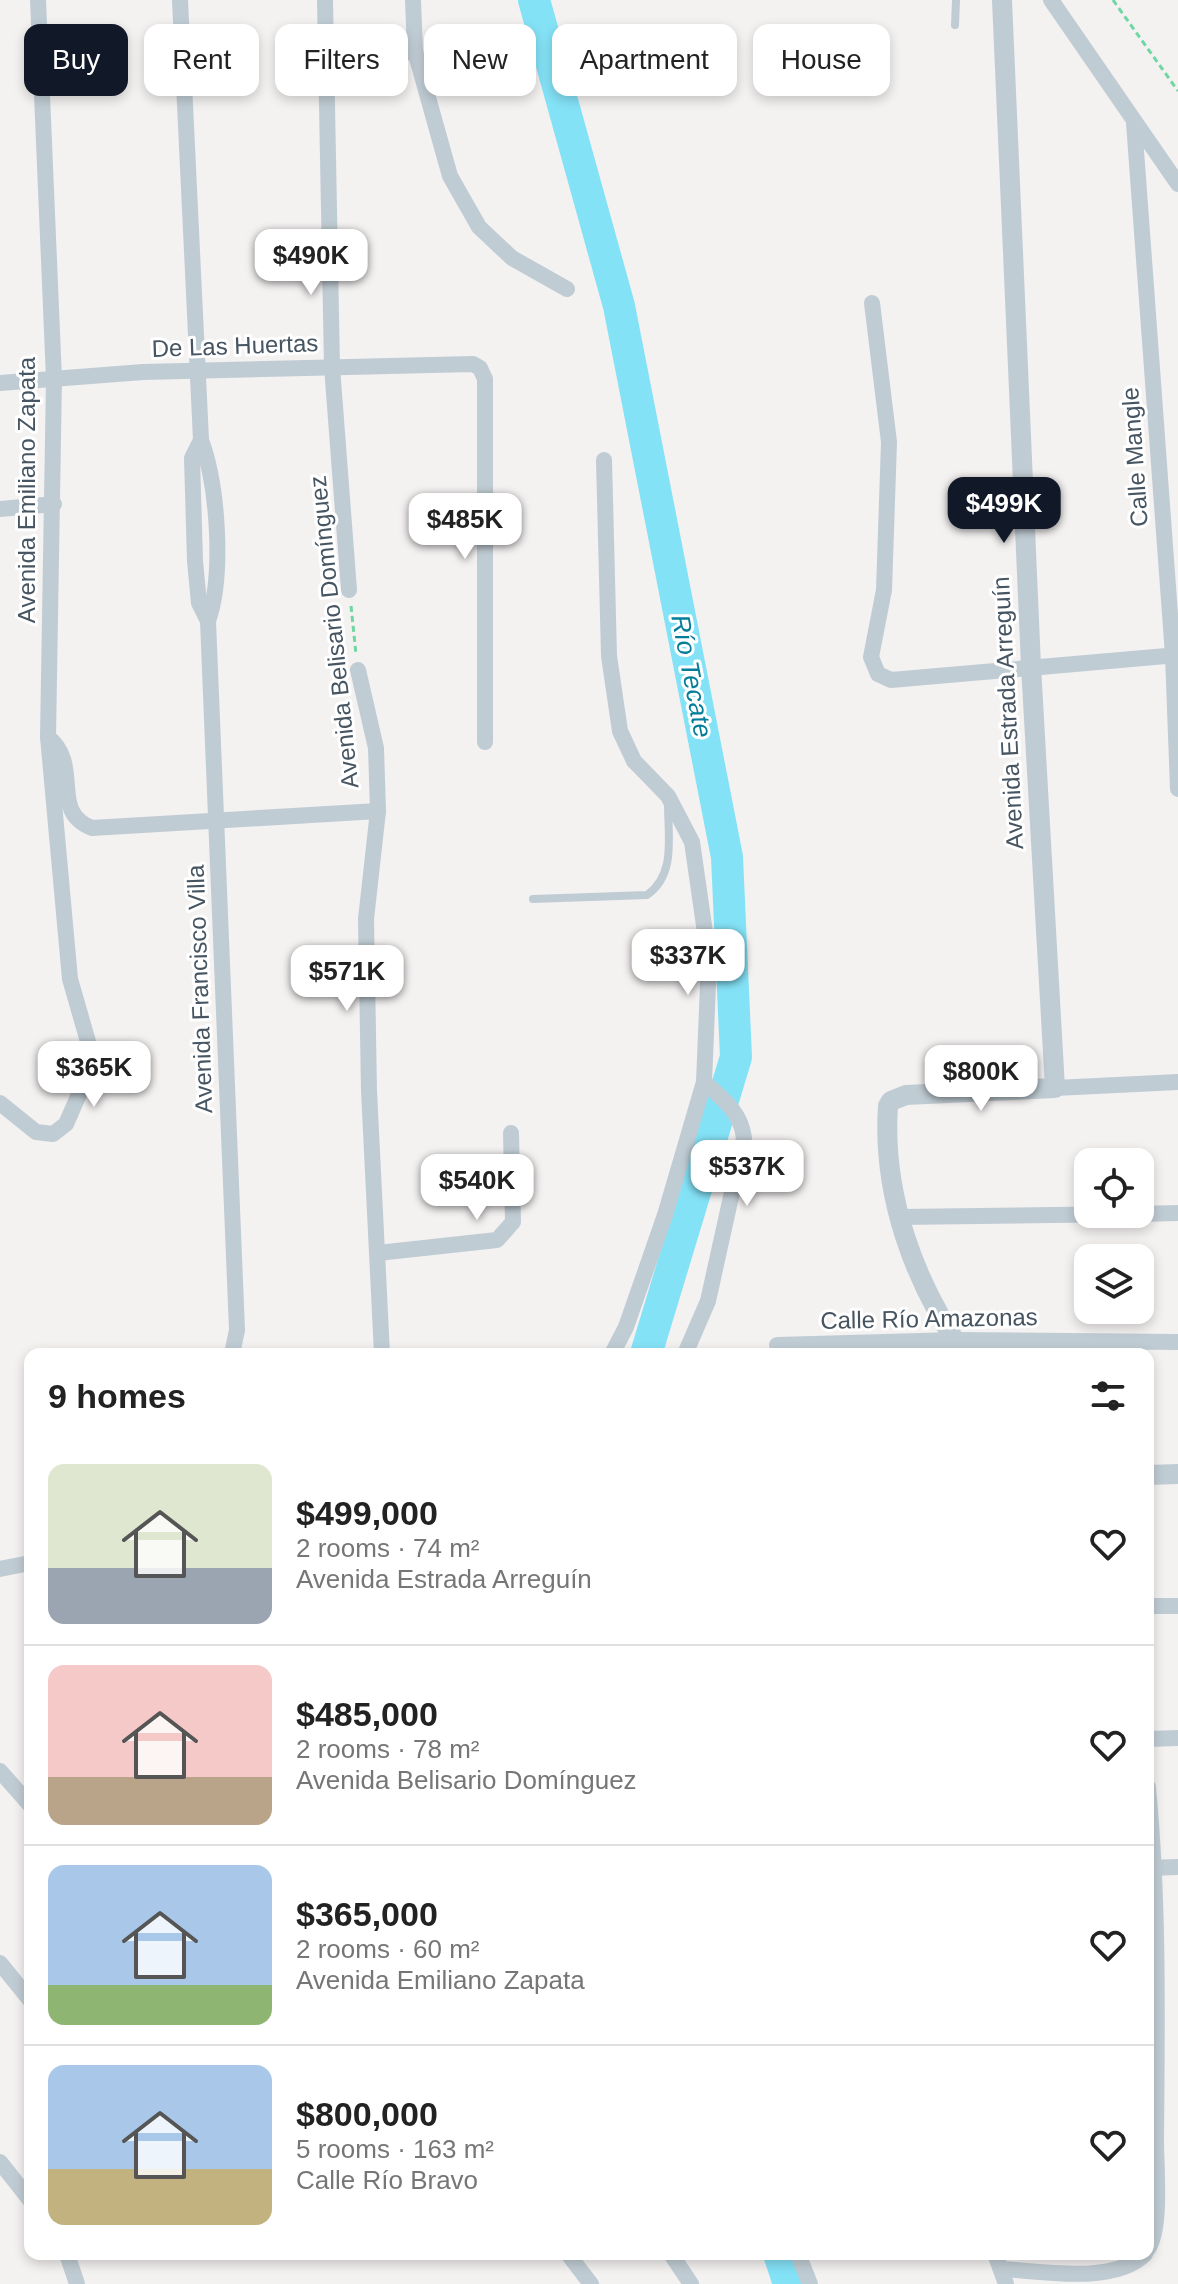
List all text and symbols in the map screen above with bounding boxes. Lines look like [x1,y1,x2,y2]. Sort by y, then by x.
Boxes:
chip: Buy [24,24,128,96]
chip: Rent [144,24,259,96]
chip: Filters [275,24,408,96]
chip: New [424,24,536,96]
chip: Apartment [552,24,737,96]
chip: House [753,24,890,96]
pin: $490K [255,229,367,297]
text: $490K [273,240,349,270]
street label: De Las Huertas [151,329,319,362]
street label: Avenida Emiliano Zapata [13,356,40,623]
street label: Calle Mangle [1116,386,1153,528]
street label: Avenida Belisario Domínguez [304,474,363,790]
pin: $499K [948,477,1060,545]
text: $499K [966,488,1042,518]
pin: $485K [409,493,521,561]
text: $485K [427,504,503,534]
street label: Avenida Estrada Arreguín [987,576,1028,850]
water label: Río Tecate [665,612,719,740]
street label: Avenida Francisco Villa [182,864,217,1114]
pin: $337K [632,929,744,997]
text: $337K [650,940,726,970]
pin: $571K [291,945,403,1013]
text: $571K [309,956,385,986]
pin: $365K [38,1041,150,1109]
pin: $800K [925,1045,1037,1113]
text: $365K [56,1052,132,1082]
text: $800K [943,1056,1019,1086]
pin: $537K [691,1140,803,1208]
map controls [1074,1148,1154,1324]
button: locate [1074,1148,1154,1228]
text: $537K [709,1151,785,1181]
pin: $540K [421,1154,533,1222]
text: $540K [439,1165,515,1195]
button: layers [1074,1244,1154,1324]
street label: Calle Río Amazonas [820,1303,1038,1334]
icon: filters [1086,1374,1130,1418]
text: 9 homes [48,1377,186,1415]
text: $499,000 [296,1494,438,1532]
icon: home [112,1496,208,1592]
icon: heart [1086,1522,1130,1566]
text: 2 rooms · 74 m² [296,1533,480,1563]
text: Avenida Estrada Arreguín [296,1564,592,1594]
text: $485,000 [296,1695,438,1733]
icon: home [112,1697,208,1793]
icon: heart [1086,1723,1130,1767]
text: 2 rooms · 78 m² [296,1734,480,1764]
text: Avenida Belisario Domínguez [296,1765,637,1795]
text: $365,000 [296,1895,438,1933]
icon: home [112,1897,208,1993]
icon: heart [1086,1923,1130,1967]
text: 2 rooms · 60 m² [296,1934,480,1964]
text: Avenida Emiliano Zapata [296,1965,585,1995]
text: $800,000 [296,2095,438,2133]
icon: home [112,2097,208,2193]
icon: heart [1086,2123,1130,2167]
text: 5 rooms · 163 m² [296,2134,494,2164]
text: Calle Río Bravo [296,2165,478,2195]

